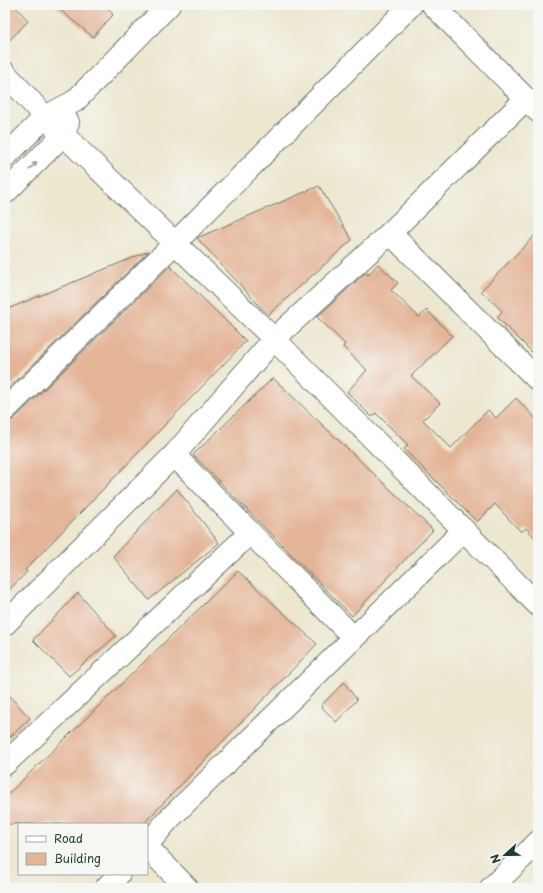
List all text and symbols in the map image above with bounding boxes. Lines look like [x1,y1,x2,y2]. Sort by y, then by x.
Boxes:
one-way arrow [28,161,38,171]
legend [18,823,148,875]
text: Road [54,829,83,847]
north arrow [485,835,525,875]
text: Building [54,849,101,867]
text: N [486,851,505,866]

